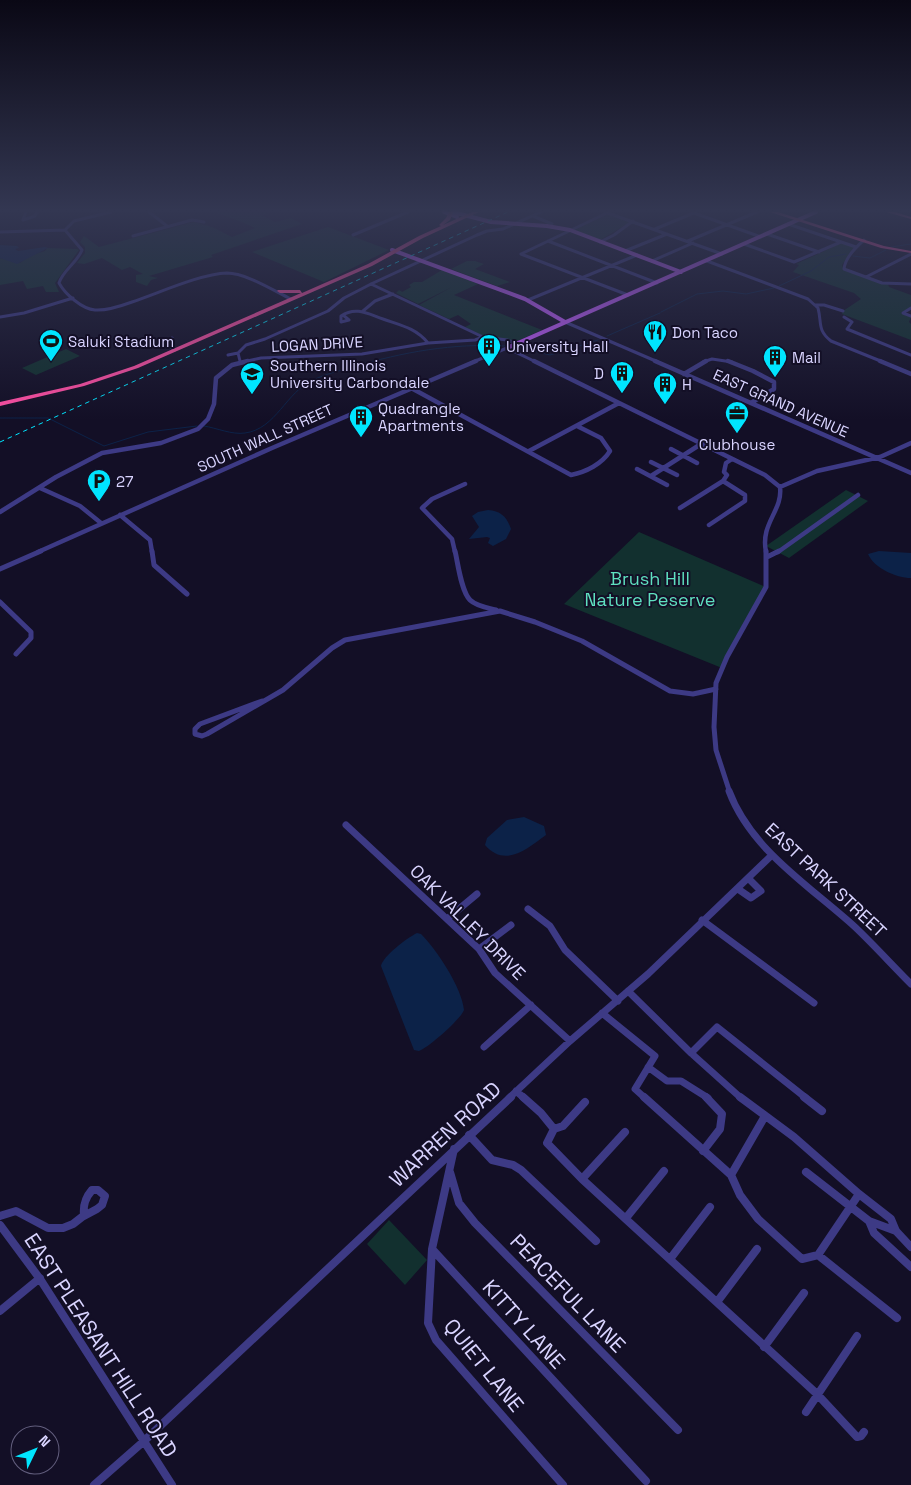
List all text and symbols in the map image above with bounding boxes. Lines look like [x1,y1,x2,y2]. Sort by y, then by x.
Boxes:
restaurant icon: Don Taco [642,319,668,353]
place label: Don Taco [672,323,738,342]
sports icon: Saluki Stadium [38,328,64,362]
place label: Saluki Stadium [68,332,174,351]
street label: LOGAN DRIVE [271,332,363,356]
building icon: University Hall [476,333,502,367]
place label: University Hall [506,337,608,356]
building icon: Mail [762,344,788,378]
place label: Mail [792,348,821,367]
place label: Southern Illinois University Carbondale [270,356,430,392]
building icon: D [609,360,635,394]
school or university icon: Southern Illinois University Carbondale [239,361,265,395]
place label: D [594,364,604,383]
street label: EAST GRAND AVENUE [710,365,852,441]
building icon: H [652,371,678,405]
place label: H [682,375,692,394]
street label: SOUTH WALL STREET [194,399,336,476]
place label: Quadrangle Apartments [378,399,464,435]
office icon: Clubhouse [724,400,750,434]
building icon: Quadrangle Apartments [348,404,374,438]
place label: Clubhouse [699,435,775,454]
parking icon: 27 [86,468,112,502]
place label: 27 [116,472,133,491]
park label: Brush Hill Nature Peserve [585,567,715,611]
street label: EAST PARK STREET [760,818,892,943]
street label: OAK VALLEY DRIVE [405,859,531,985]
street label: WARREN ROAD [384,1075,506,1193]
street label: EAST PLEASANT HILL ROAD [19,1228,183,1462]
street label: PEACEFUL LANE [504,1228,632,1358]
street label: KITTY LANE [477,1274,571,1374]
street label: QUIET LANE [438,1313,530,1417]
north arrow [10,1425,60,1475]

